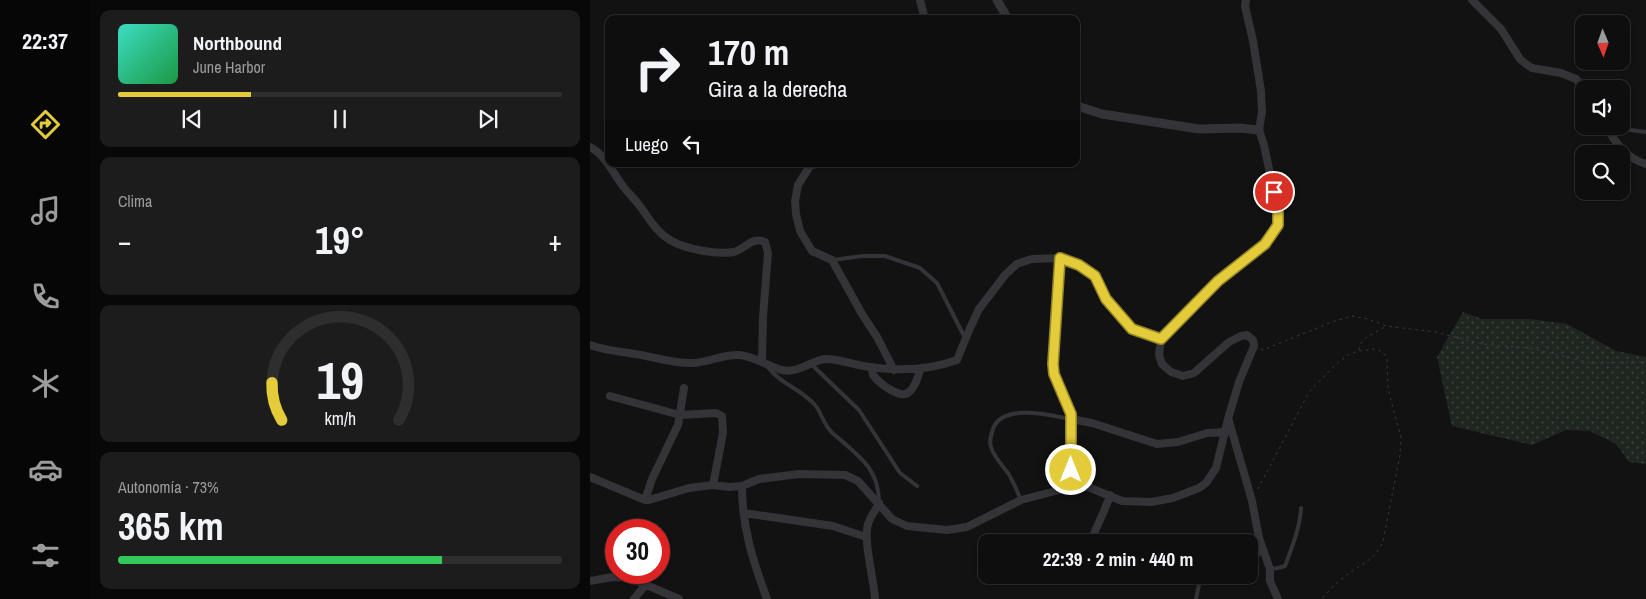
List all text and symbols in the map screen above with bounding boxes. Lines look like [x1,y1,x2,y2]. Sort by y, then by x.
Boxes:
north arrow [1575,15,1630,70]
map controls [1575,15,1630,200]
text: 22:37 [22,26,68,56]
text: 170 m [708,29,789,76]
text: Northbound [193,30,282,56]
icon: right [625,35,690,100]
text: June Harbor [193,56,265,78]
text: Gira a la derecha [708,74,847,104]
button: sound [1575,80,1630,135]
icon: previous [178,105,206,133]
icon: pause [326,105,354,133]
icon: next [474,105,502,133]
icon: directions [28,107,63,142]
icon: left [678,130,706,158]
text: Luego [625,131,668,157]
button: search [1575,145,1630,200]
pin [1253,171,1295,213]
icon: arrive [1260,178,1288,206]
text: Clima [118,190,152,212]
icon: music [28,193,63,228]
text: 19° [315,215,365,266]
text: − [118,222,131,260]
text: + [549,222,562,260]
icon: phone [28,279,63,314]
text: 19 [316,345,364,415]
icon: climate [28,366,63,401]
text: km/h [324,407,356,431]
position arrow [1044,443,1096,495]
icon: car [28,452,63,487]
text: Autonomía · 73% [118,476,219,498]
text: 365 km [118,501,224,552]
speed limit sign: 30 [605,519,670,584]
icon: filters [28,538,63,573]
text: 22:39 · 2 min · 440 m [1043,546,1193,572]

